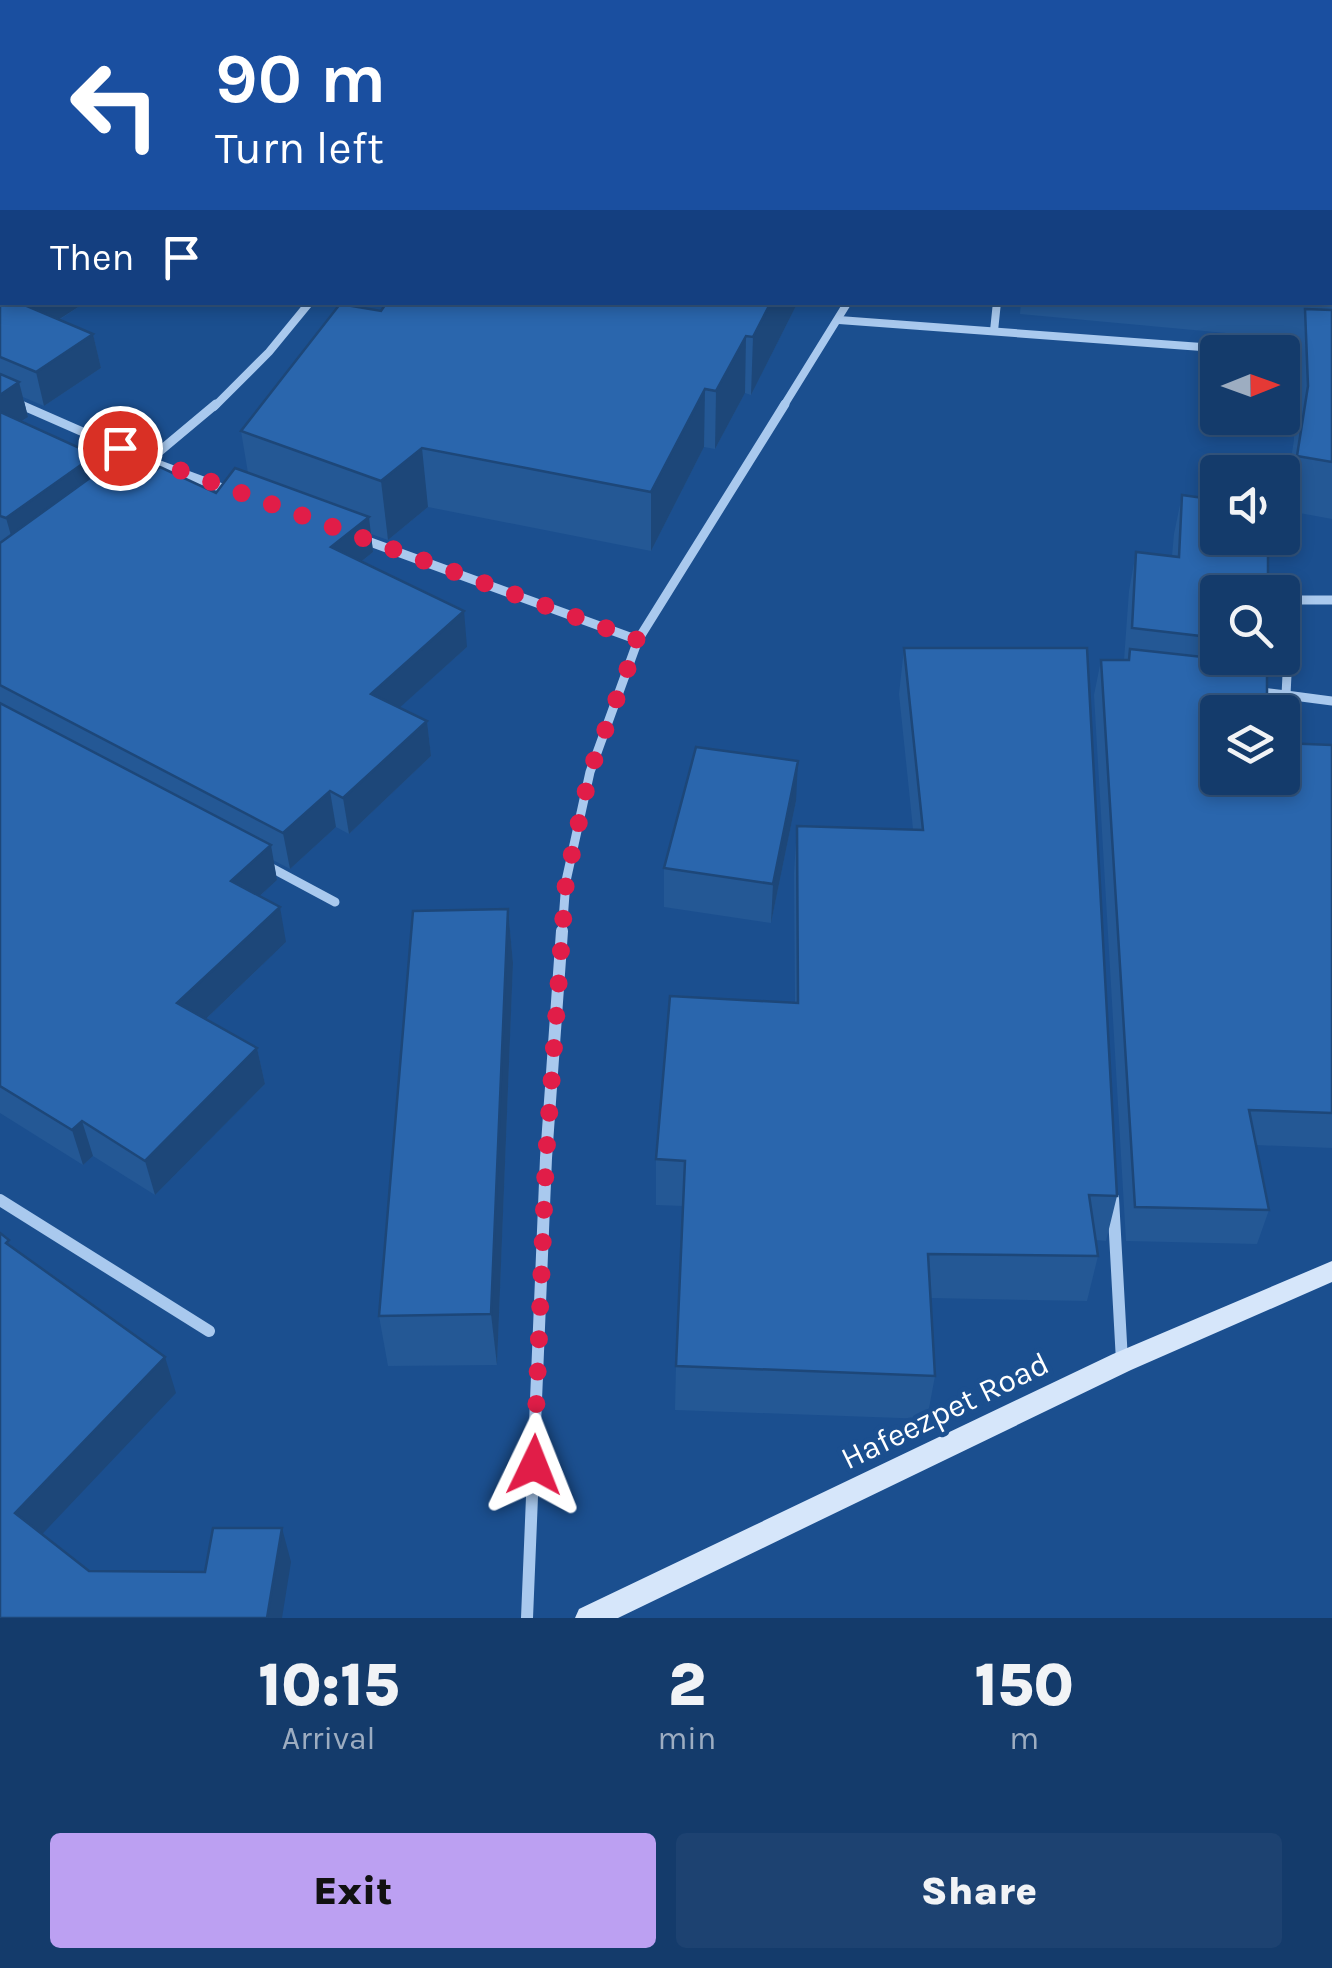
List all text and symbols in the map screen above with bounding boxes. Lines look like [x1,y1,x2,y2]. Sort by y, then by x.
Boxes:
text: 90 m [215,38,386,120]
icon: left [50,40,180,170]
text: Turn left [215,122,384,174]
icon: arrive [154,230,209,285]
text: Then [50,235,134,280]
north arrow [1200,335,1300,435]
map controls [1200,335,1300,795]
pin [78,406,163,491]
icon: arrive [93,421,148,476]
button: sound [1200,455,1300,555]
button: search [1200,575,1300,675]
button: layers [1200,695,1300,795]
street label: Hafeezpet Road [835,1345,1055,1477]
position arrow [482,1413,586,1517]
text: 10:15 [258,1650,399,1720]
text: 2 [668,1650,706,1720]
text: 150 [974,1650,1074,1720]
text: Arrival [282,1720,376,1757]
text: min [657,1720,716,1757]
text: m [1009,1720,1039,1757]
button: Exit [50,1833,656,1948]
button: Share [676,1833,1282,1948]

